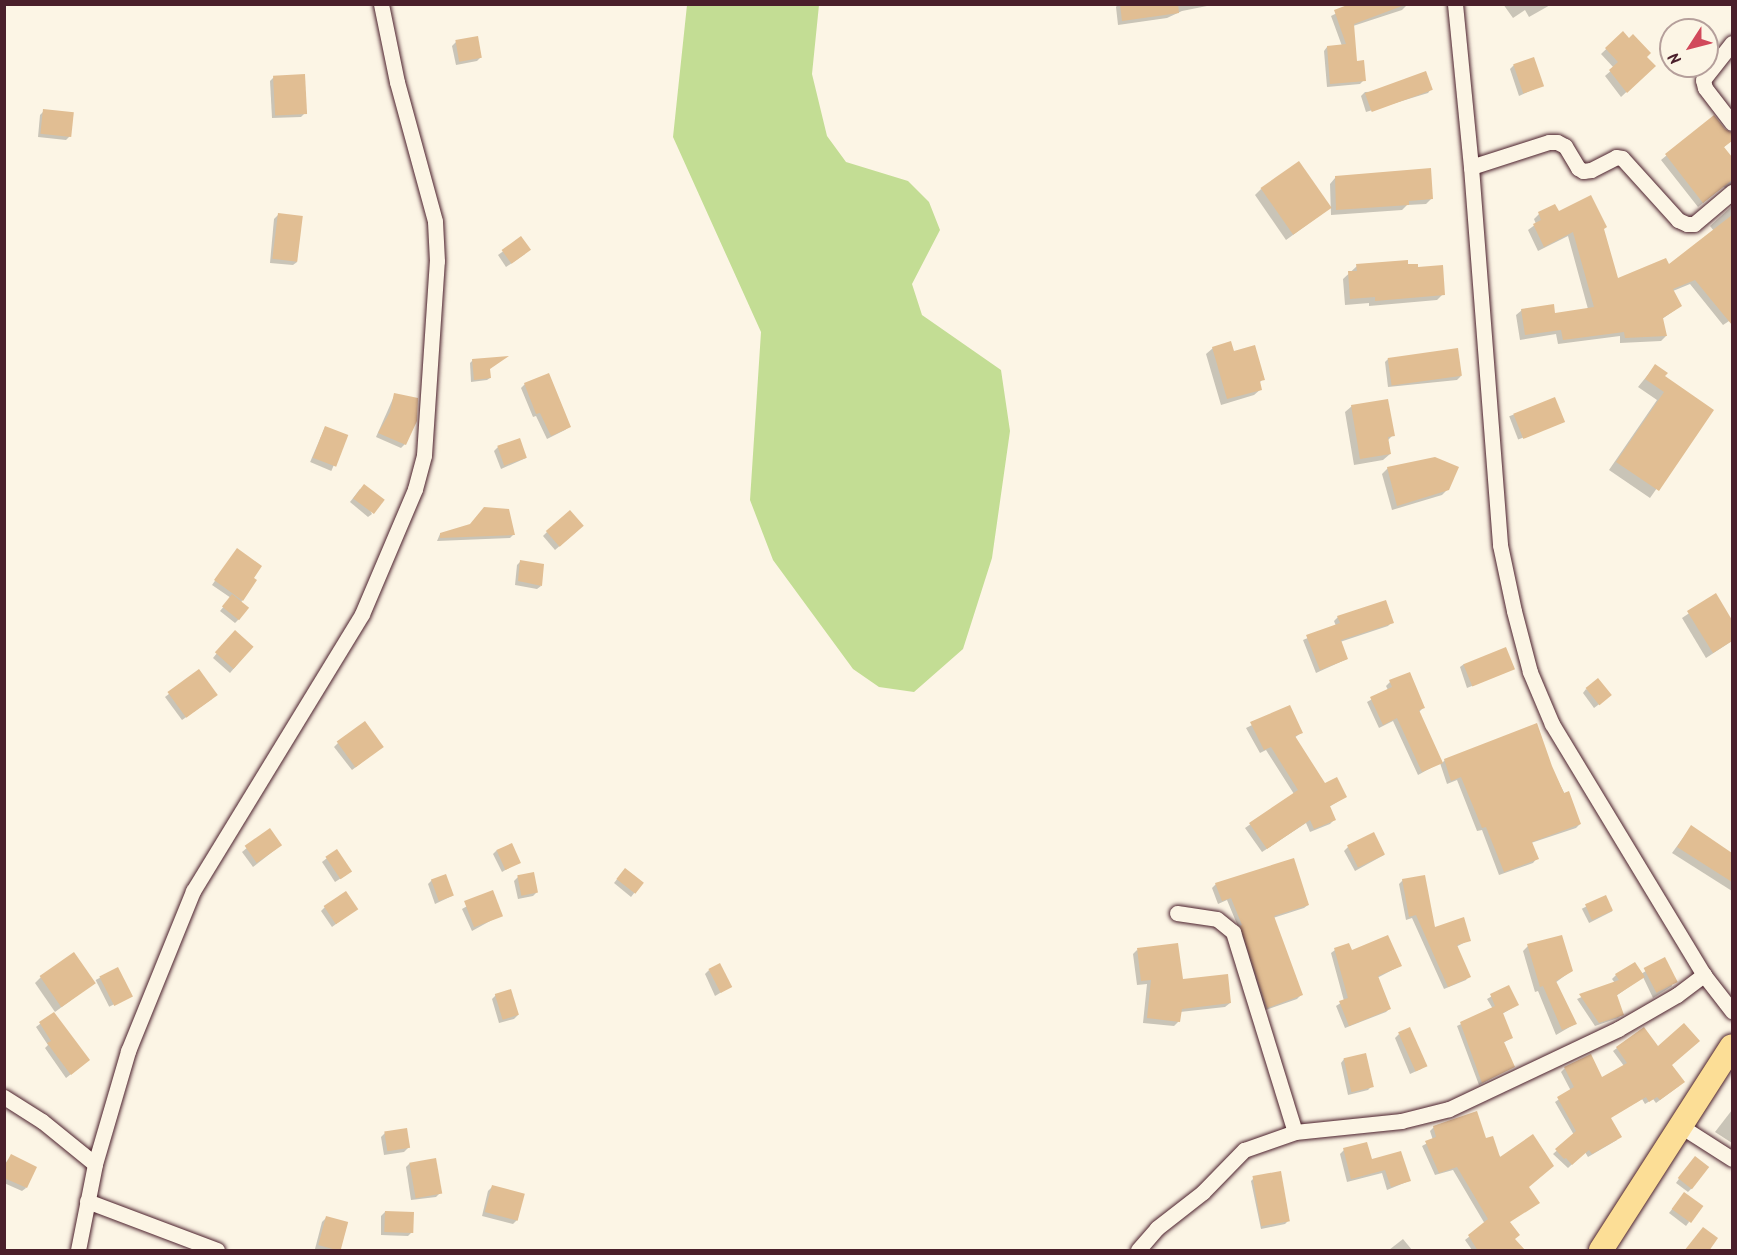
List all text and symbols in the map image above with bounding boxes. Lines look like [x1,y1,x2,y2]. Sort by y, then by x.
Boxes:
north arrow [1659,18,1719,78]
text: N [1663,46,1689,69]

